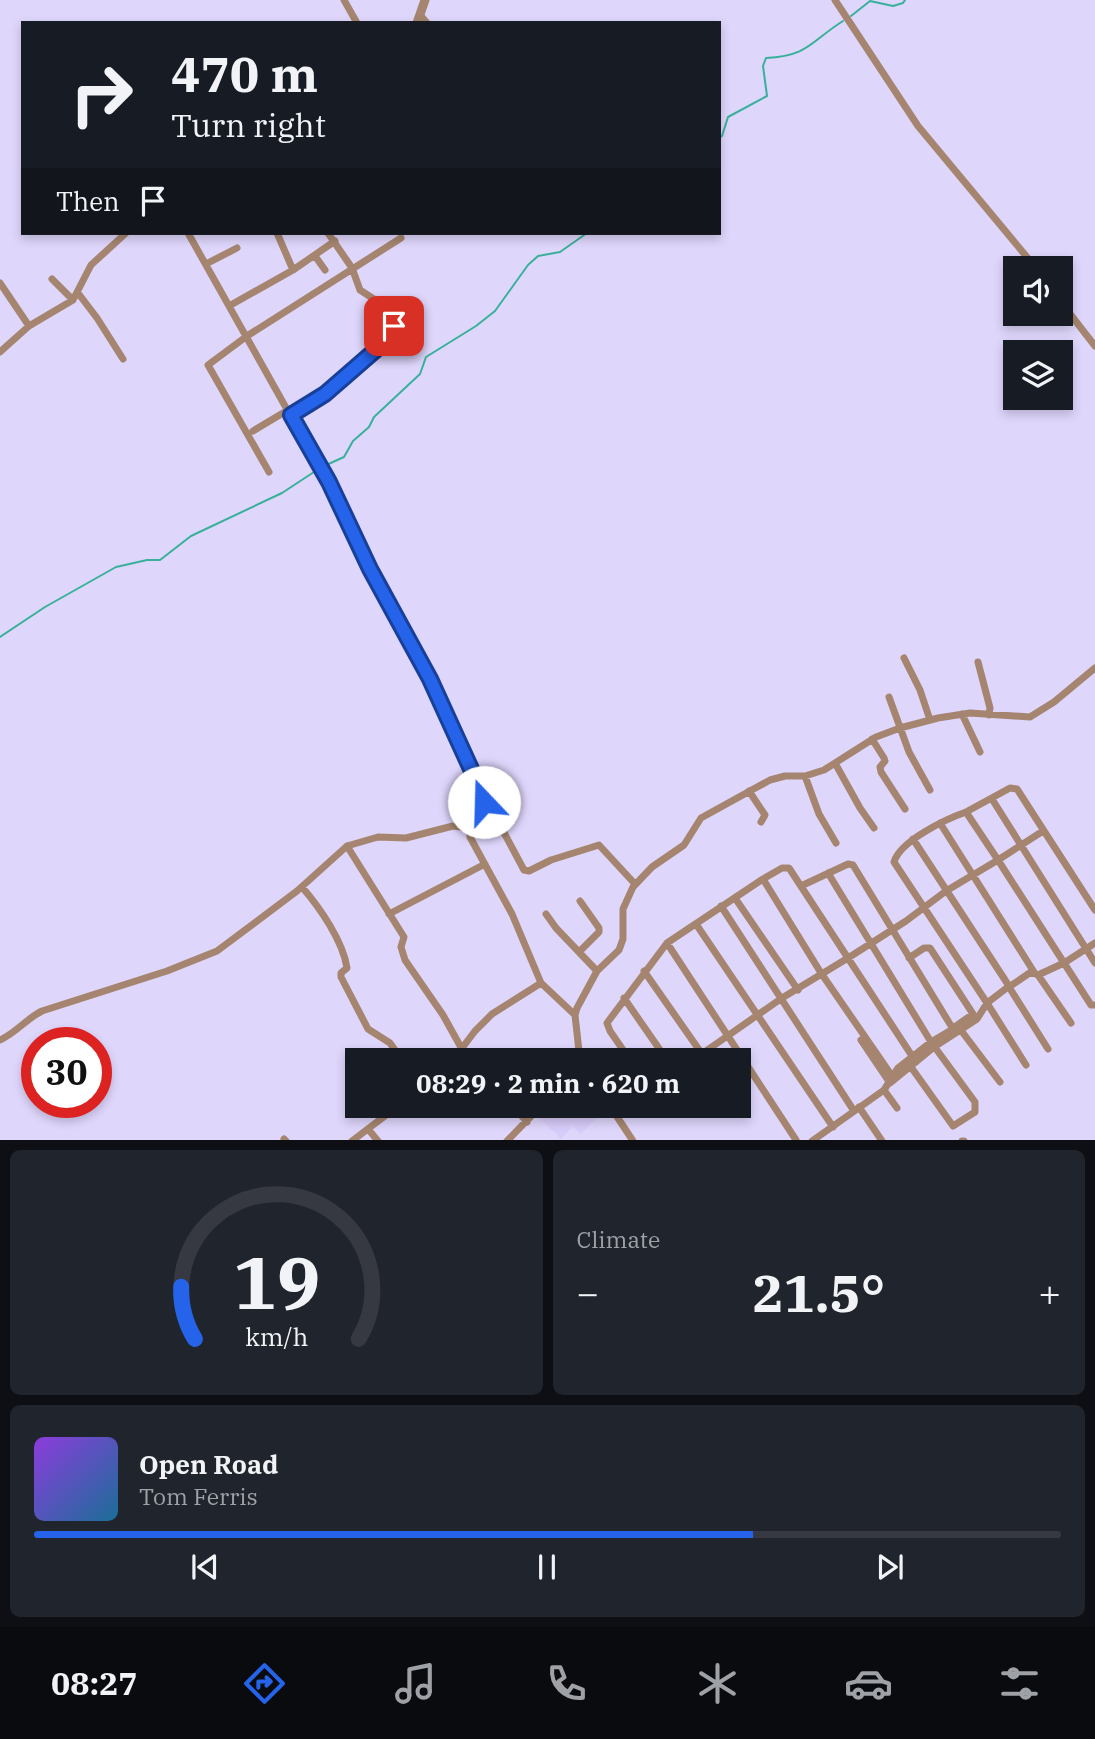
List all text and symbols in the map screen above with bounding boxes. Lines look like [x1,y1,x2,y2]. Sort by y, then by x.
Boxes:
text: 470 m [171,42,318,105]
icon: right [56,49,147,140]
text: Turn right [171,104,326,146]
icon: arrive [134,182,172,220]
text: Then [56,184,120,218]
map controls [1003,256,1073,410]
button: sound [1003,256,1073,326]
pin [364,296,424,356]
icon: arrive [375,307,413,345]
button: layers [1003,340,1073,410]
position arrow [447,765,521,839]
speed limit sign: 30 [21,1027,112,1118]
text: 08:29 · 2 min · 620 m [416,1066,680,1100]
text: Climate [577,1224,660,1254]
text: 19 [233,1234,320,1329]
text: 21.5° [752,1259,885,1326]
text: − [577,1268,599,1317]
text: + [1038,1268,1061,1317]
text: km/h [245,1319,308,1352]
text: Open Road [139,1447,278,1481]
text: Tom Ferris [139,1481,258,1511]
icon: previous [186,1548,224,1586]
icon: pause [528,1548,566,1586]
icon: next [871,1548,909,1586]
icon: directions [240,1659,289,1708]
icon: music [391,1659,440,1708]
icon: phone [542,1659,591,1708]
icon: climate [693,1659,742,1708]
icon: car [844,1659,893,1708]
icon: filters [995,1659,1044,1708]
text: 08:27 [51,1662,138,1704]

